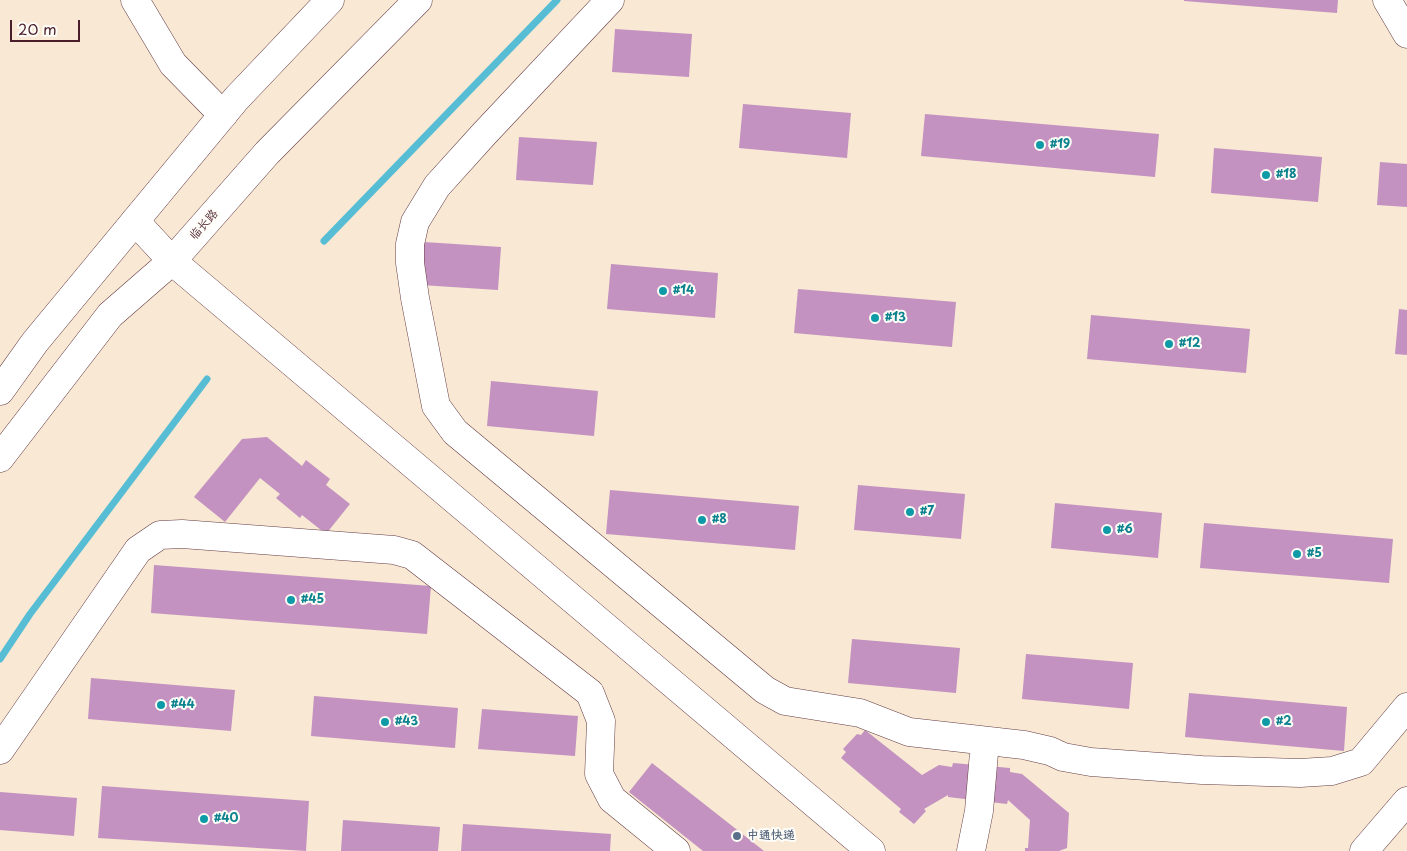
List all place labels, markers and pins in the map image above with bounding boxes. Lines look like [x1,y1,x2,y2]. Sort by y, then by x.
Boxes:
place label: #19 [1050,138,1070,152]
marker: #19 [1034,139,1046,151]
place label: #18 [1276,168,1297,182]
marker: #18 [1260,169,1272,181]
place label: #14 [673,284,694,298]
marker: #14 [657,285,669,297]
place label: #13 [885,311,906,325]
marker: #13 [869,312,881,324]
place label: #12 [1179,337,1201,351]
marker: #12 [1163,338,1175,350]
place label: #7 [920,505,934,519]
marker: #7 [904,506,916,518]
place label: #8 [712,513,727,527]
marker: #8 [696,514,708,526]
place label: #6 [1117,523,1133,537]
marker: #6 [1101,524,1113,536]
place label: #5 [1307,547,1322,561]
marker: #5 [1291,548,1303,560]
place label: #45 [301,593,324,607]
marker: #45 [285,594,297,606]
place label: #44 [171,698,195,712]
marker: #44 [155,699,167,711]
place label: #43 [395,715,418,729]
place label: #2 [1276,715,1292,729]
marker: #43 [379,716,391,728]
marker: #2 [1260,716,1272,728]
place label: #40 [214,812,238,826]
marker: #40 [198,813,210,825]
place label: 中通快递 [747,829,795,843]
marker: 中通快递 [731,830,743,842]

